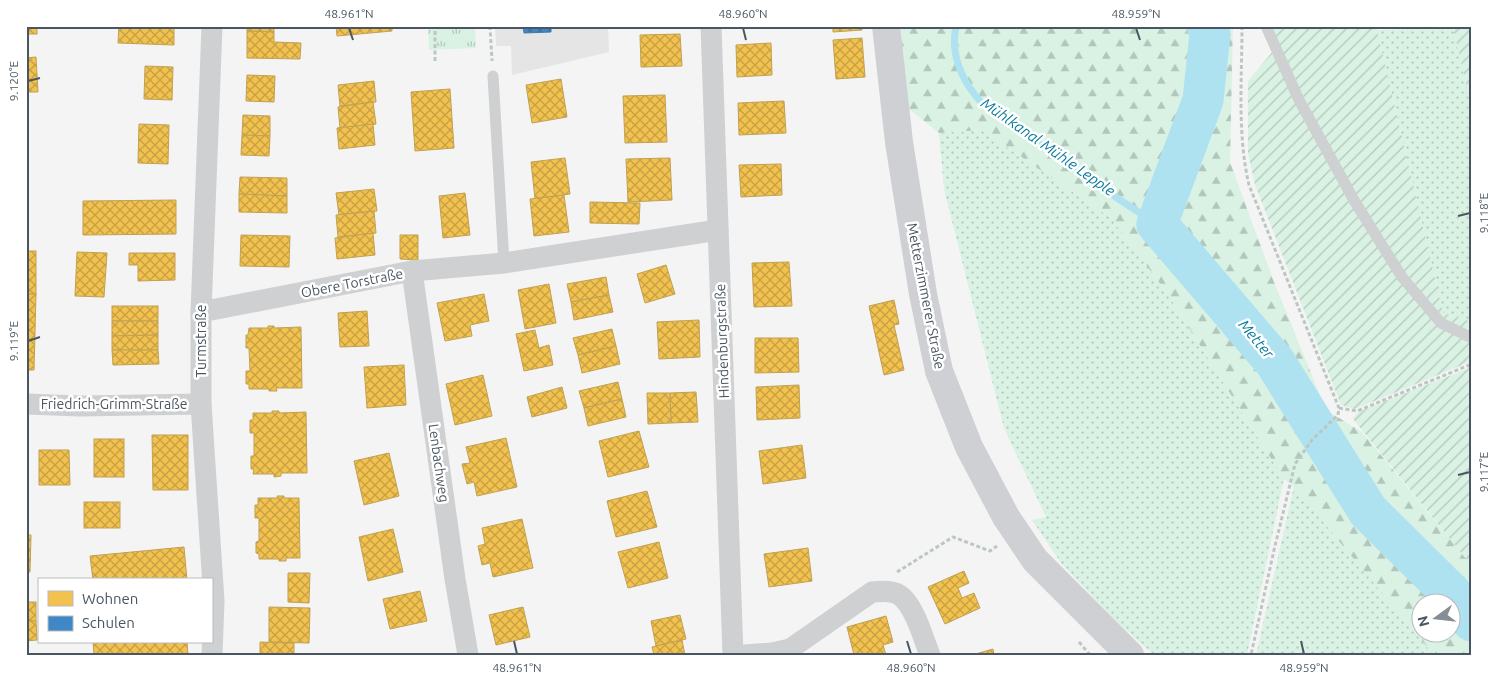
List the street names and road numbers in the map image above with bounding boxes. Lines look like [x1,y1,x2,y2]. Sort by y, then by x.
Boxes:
street label: Metterzimmerer Straße [904,221,948,371]
street label: Obere Torstraße [299,265,405,301]
street label: Hindenburgstraße [712,283,732,399]
street label: Turmstraße [193,304,209,378]
street label: Friedrich-Grimm-Straße [41,396,187,412]
street label: Lenbachweg [426,423,452,503]

